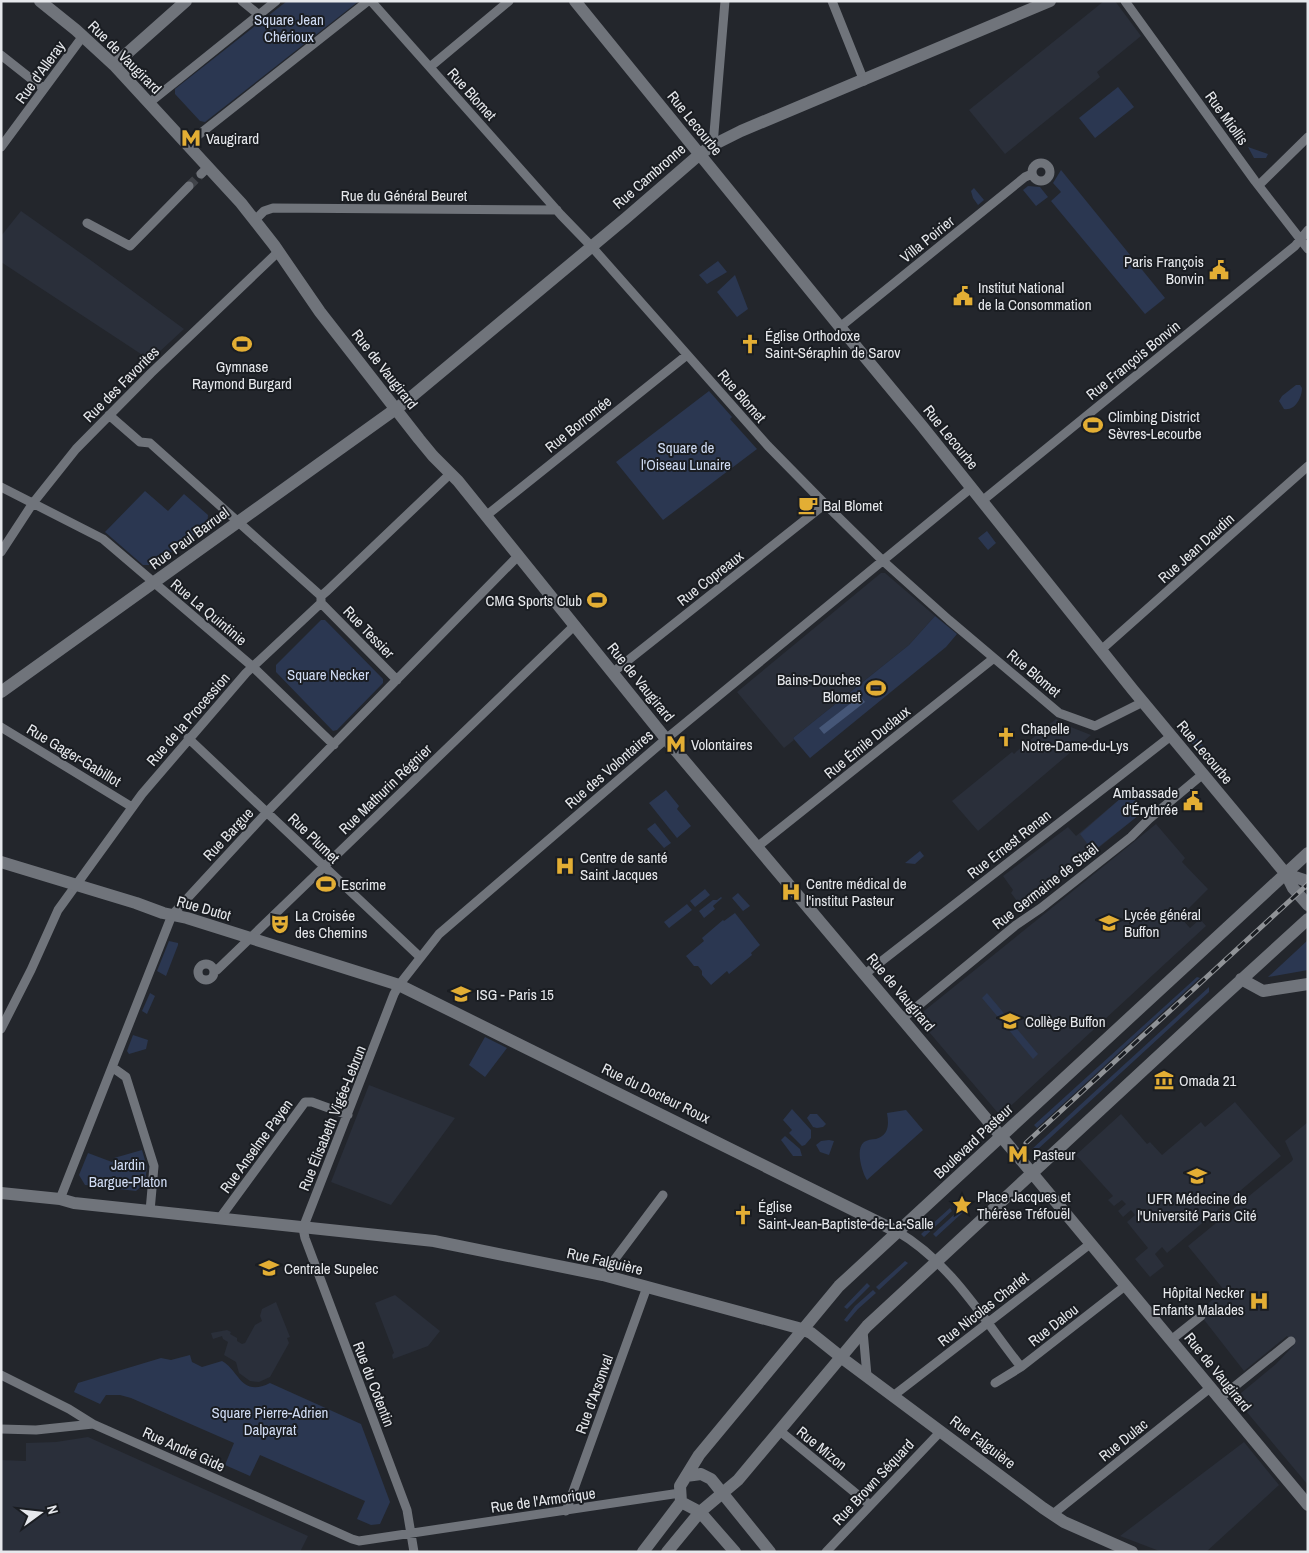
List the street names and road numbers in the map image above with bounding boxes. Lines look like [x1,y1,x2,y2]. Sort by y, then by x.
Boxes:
street label: Rue de Vaugirard [84,16,166,98]
street label: Rue d'Alleray [10,36,70,108]
street label: Rue Blomet [443,63,502,125]
street label: Rue Lecourbe [663,86,728,160]
street label: Rue Miollis [1200,87,1254,149]
street label: Rue Cambronne [608,138,690,214]
street label: Rue du Général Beuret [341,185,468,206]
street label: Villa Poirier [895,211,959,267]
street label: Rue François Bonvin [1081,315,1185,405]
street label: Rue de Vaugirard [347,325,423,413]
street label: Rue des Favorites [78,341,164,427]
street label: Rue Blomet [713,365,771,428]
street label: Rue Borromée [540,391,616,457]
street label: Rue Lecourbe [919,400,984,474]
street label: Rue Paul Barruel [145,502,233,574]
street label: Rue Jean Daudin [1153,508,1239,588]
street label: Rue Copreaux [672,545,748,611]
street label: Rue La Quintinie [166,574,252,650]
street label: Rue Tessier [339,601,399,663]
street label: Rue de Vaugirard [603,638,679,726]
street label: Rue Blomet [1003,644,1066,702]
street label: Rue de la Procession [141,668,235,770]
street label: Rue Émile Duclaux [819,700,915,783]
street label: Rue Lecourbe [1172,716,1238,788]
street label: Rue Gager-Gabillot [23,719,126,792]
street label: Rue des Volontaires [560,725,658,813]
street label: Rue Mathurin Régnier [334,739,436,839]
street label: Rue Bargue [198,803,258,865]
street label: Rue Ernest Renan [963,805,1055,883]
street label: Rue Plumet [284,808,345,868]
street label: Rue Germaine de Staël [988,838,1102,934]
street label: Rue Dutot [174,890,234,926]
street label: Rue de Vaugirard [862,948,940,1036]
street label: Rue Élisabeth Vigée-Lebrun [293,1042,371,1194]
street label: Rue du Docteur Roux [598,1058,715,1129]
street label: Rue Anselme Payen [215,1095,297,1197]
street label: Boulevard Pasteur [929,1099,1017,1183]
street label: Rue Falguière [565,1242,645,1280]
street label: Rue Nicolas Charlet [933,1266,1033,1351]
street label: Rue Dalou [1024,1299,1082,1351]
street label: Rue de Vaugirard [1180,1328,1256,1416]
street label: Rue du Cotentin [348,1338,400,1430]
street label: Rue d'Arsonval [570,1351,618,1437]
street label: Rue Falguière [946,1410,1020,1474]
street label: Rue Dulac [1094,1414,1152,1466]
street label: Rue André Gide [139,1421,229,1477]
street label: Rue Mizon [792,1421,852,1475]
street label: Rue Brown Séquard [828,1434,918,1530]
street label: Rue de l'Armorique [489,1482,597,1518]

